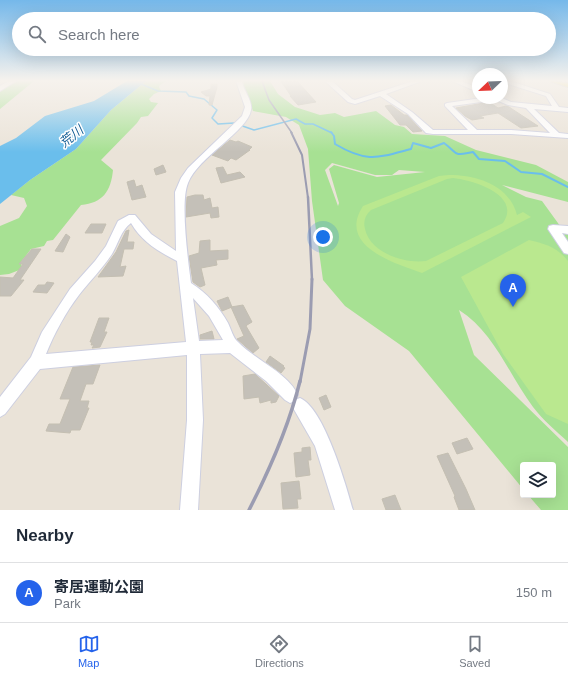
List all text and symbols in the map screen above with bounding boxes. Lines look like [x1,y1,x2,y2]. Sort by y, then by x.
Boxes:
search box [12,12,556,56]
icon: search [26,23,48,45]
text: Search here [58,26,140,43]
north arrow [472,68,508,104]
water label: 荒川 [56,121,88,150]
your location [313,227,333,247]
pin: A [500,274,526,307]
map controls [520,462,556,498]
button: layers [520,462,556,498]
text: Nearby [16,526,74,545]
text: 寄居運動公園 [54,578,144,595]
text: A [24,585,34,600]
text: 150 m [516,585,552,600]
text: Park [54,596,81,611]
tab: Map [78,633,100,669]
tab: Directions [255,633,304,669]
tab: Saved [459,633,490,669]

